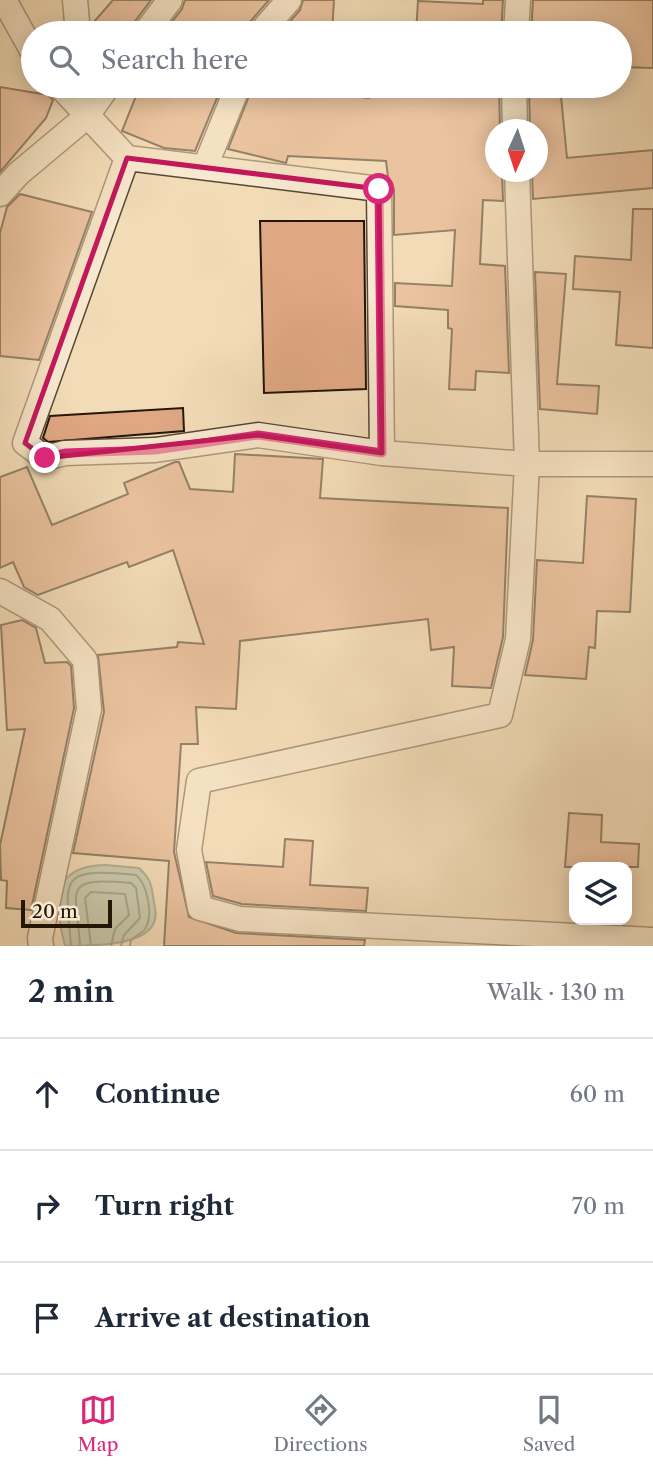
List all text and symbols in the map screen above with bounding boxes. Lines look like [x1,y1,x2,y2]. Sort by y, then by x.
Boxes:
search box [21,21,632,98]
icon: search [45,41,83,79]
text: Search here [101,44,248,76]
north arrow [485,119,548,182]
route start [363,173,394,204]
route end [29,442,60,473]
map controls [569,862,632,925]
button: layers [569,862,632,925]
scale bar [21,897,112,929]
text: 20 m [32,900,78,923]
text: 2 min [28,973,114,1010]
text: Walk · 130 m [487,978,625,1006]
icon: ahead [28,1075,66,1113]
text: Continue [95,1078,220,1110]
text: 60 m [569,1080,625,1108]
icon: right [28,1187,66,1225]
text: Turn right [95,1190,234,1222]
text: 70 m [572,1192,625,1220]
icon: arrive [28,1299,66,1337]
text: Arrive at destination [95,1302,370,1334]
tab: Map [78,1391,118,1456]
tab: Directions [274,1391,367,1456]
tab: Saved [523,1391,575,1456]

